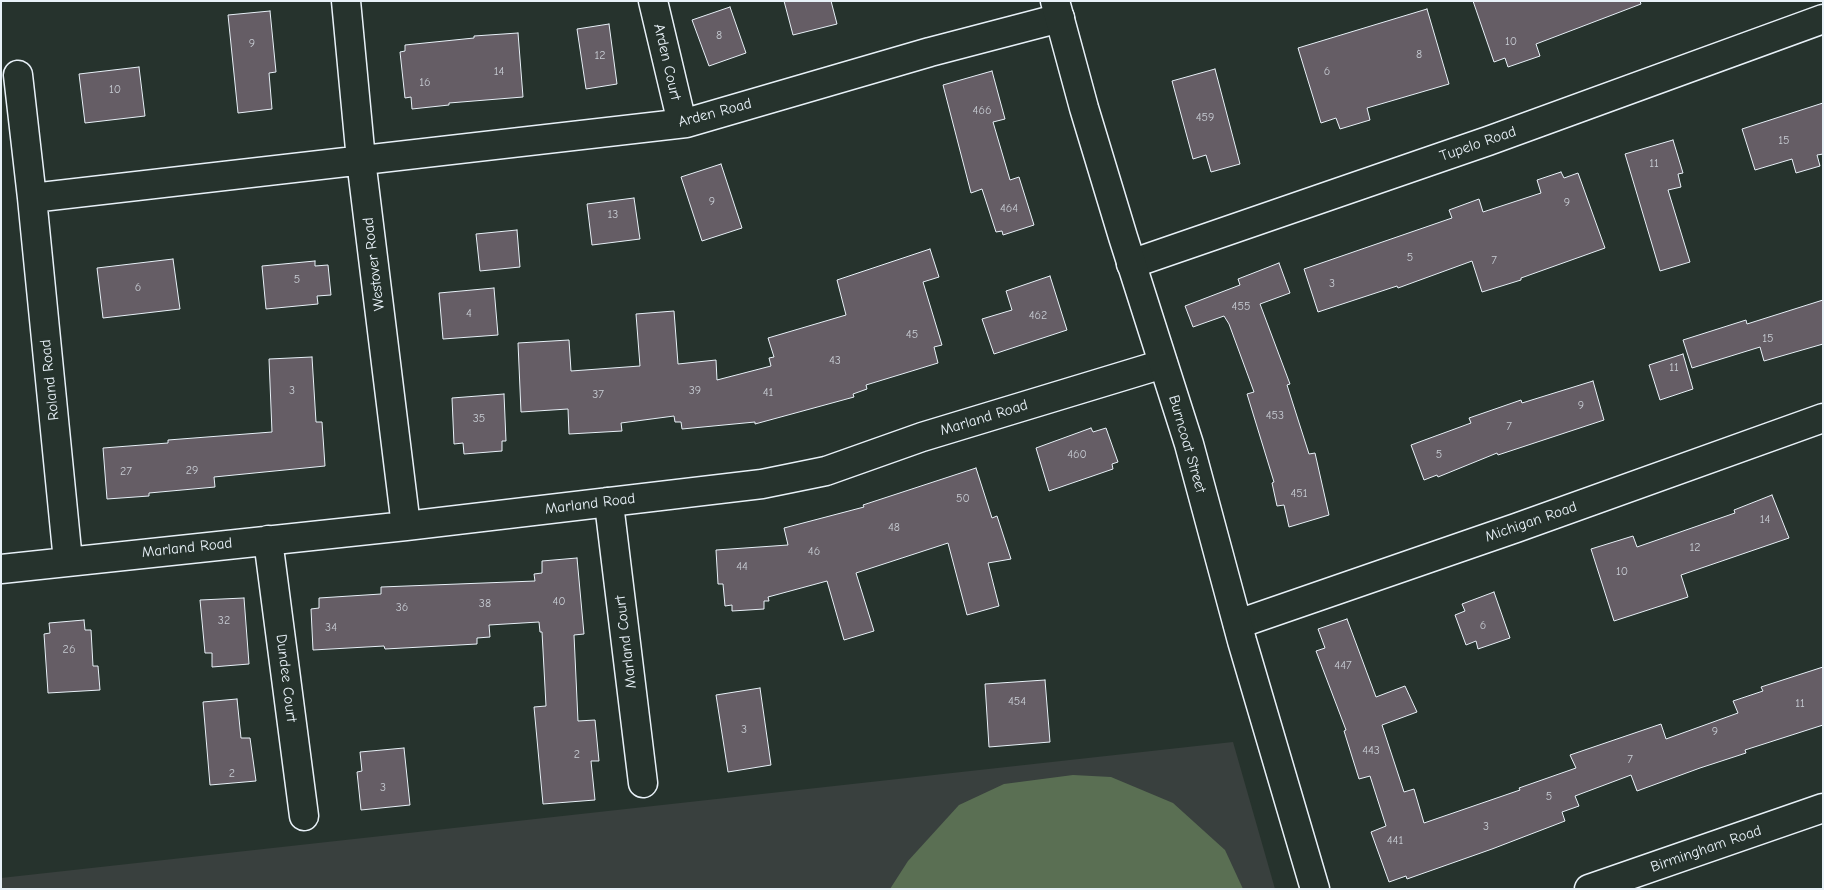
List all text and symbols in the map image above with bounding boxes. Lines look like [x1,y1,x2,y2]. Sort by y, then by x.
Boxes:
street label: Arden Court [649,22,685,102]
house number: 8 [716,29,722,43]
house number: 10 [1505,35,1517,49]
house number: 9 [249,37,255,51]
house number: 8 [1416,48,1422,62]
house number: 12 [594,49,606,63]
house number: 14 [494,65,504,79]
house number: 6 [1324,65,1330,79]
house number: 16 [419,76,431,90]
house number: 10 [109,83,121,97]
street label: Arden Road [676,95,754,131]
house number: 466 [973,104,991,118]
house number: 459 [1196,111,1214,125]
street label: Tupelo Road [1437,123,1519,165]
house number: 15 [1778,134,1790,148]
house number: 11 [1649,157,1659,171]
house number: 9 [709,195,715,209]
house number: 9 [1564,196,1570,210]
house number: 464 [1000,202,1018,216]
house number: 13 [608,208,618,222]
street label: Westover Road [359,216,389,312]
house number: 5 [1407,251,1413,265]
house number: 7 [1491,254,1497,268]
house number: 5 [294,273,300,287]
house number: 3 [1329,277,1335,291]
house number: 6 [135,281,141,295]
house number: 455 [1232,300,1250,314]
house number: 4 [466,307,472,321]
house number: 462 [1029,309,1047,323]
house number: 45 [906,328,918,342]
house number: 15 [1762,332,1774,346]
street label: Roland Road [37,339,63,421]
house number: 43 [829,354,841,368]
house number: 11 [1669,361,1679,375]
house number: 3 [289,384,295,398]
house number: 39 [689,384,701,398]
house number: 41 [763,386,773,400]
house number: 37 [592,388,604,402]
street label: Burncoat Street [1164,393,1210,495]
street label: Marland Road [938,396,1030,440]
house number: 9 [1578,399,1584,413]
house number: 453 [1266,409,1284,423]
house number: 35 [473,412,485,426]
house number: 7 [1506,420,1512,434]
house number: 460 [1067,448,1087,462]
house number: 5 [1436,448,1442,462]
house number: 29 [186,464,198,478]
house number: 27 [120,465,132,479]
house number: 451 [1290,487,1308,501]
street label: Marland Road [544,490,636,518]
house number: 50 [956,492,970,506]
street label: Michigan Road [1483,498,1579,546]
house number: 14 [1760,513,1770,527]
house number: 48 [888,521,900,535]
street label: Marland Road [141,534,233,562]
house number: 12 [1689,541,1701,555]
house number: 46 [808,545,820,559]
house number: 44 [736,560,748,574]
house number: 10 [1616,565,1628,579]
street label: Marland Court [611,594,641,690]
house number: 40 [552,595,566,609]
house number: 38 [479,597,491,611]
house number: 36 [396,601,408,615]
house number: 32 [218,614,230,628]
house number: 6 [1480,619,1486,633]
house number: 34 [325,621,337,635]
street label: Dundee Court [272,633,300,723]
house number: 26 [63,643,75,657]
house number: 447 [1334,659,1352,673]
house number: 454 [1008,695,1026,709]
house number: 11 [1795,697,1805,711]
house number: 3 [741,723,747,737]
house number: 9 [1712,725,1718,739]
house number: 443 [1362,744,1380,758]
house number: 2 [574,748,580,762]
house number: 7 [1627,753,1633,767]
house number: 2 [229,767,235,781]
house number: 3 [380,781,386,795]
house number: 5 [1546,790,1552,804]
house number: 3 [1483,820,1489,834]
street label: Birmingham Road [1648,822,1764,876]
house number: 441 [1387,834,1403,848]

